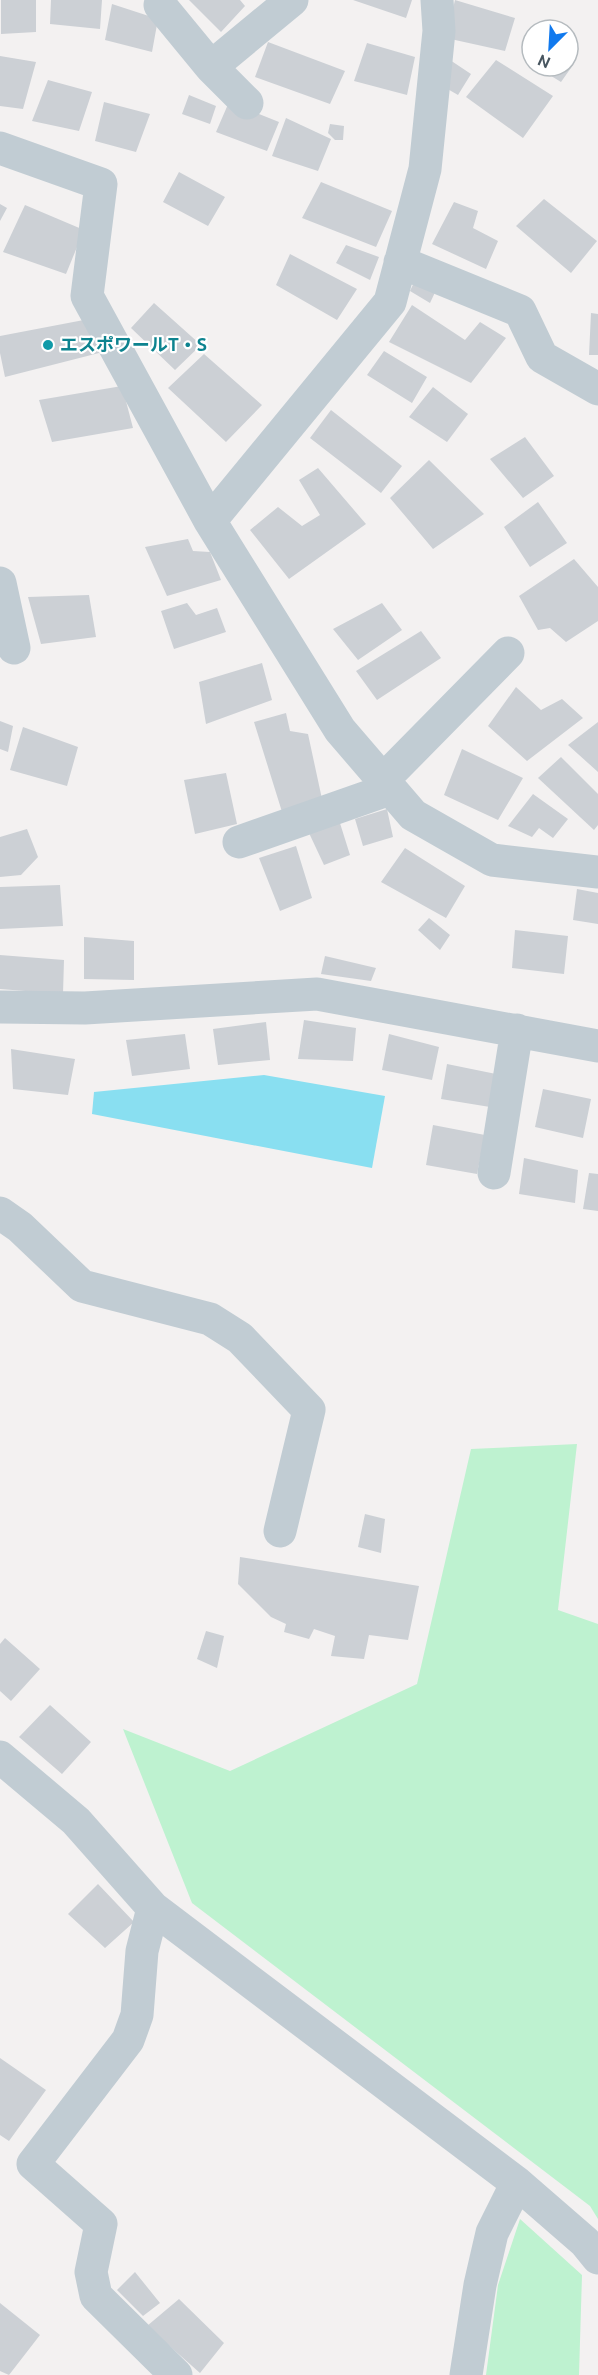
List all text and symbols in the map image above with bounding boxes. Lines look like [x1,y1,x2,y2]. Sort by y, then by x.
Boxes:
north arrow [520,18,580,78]
text: N [535,51,553,72]
place label: エスポワールT・S [60,334,207,354]
marker: エスポワールT・S [41,338,55,352]

